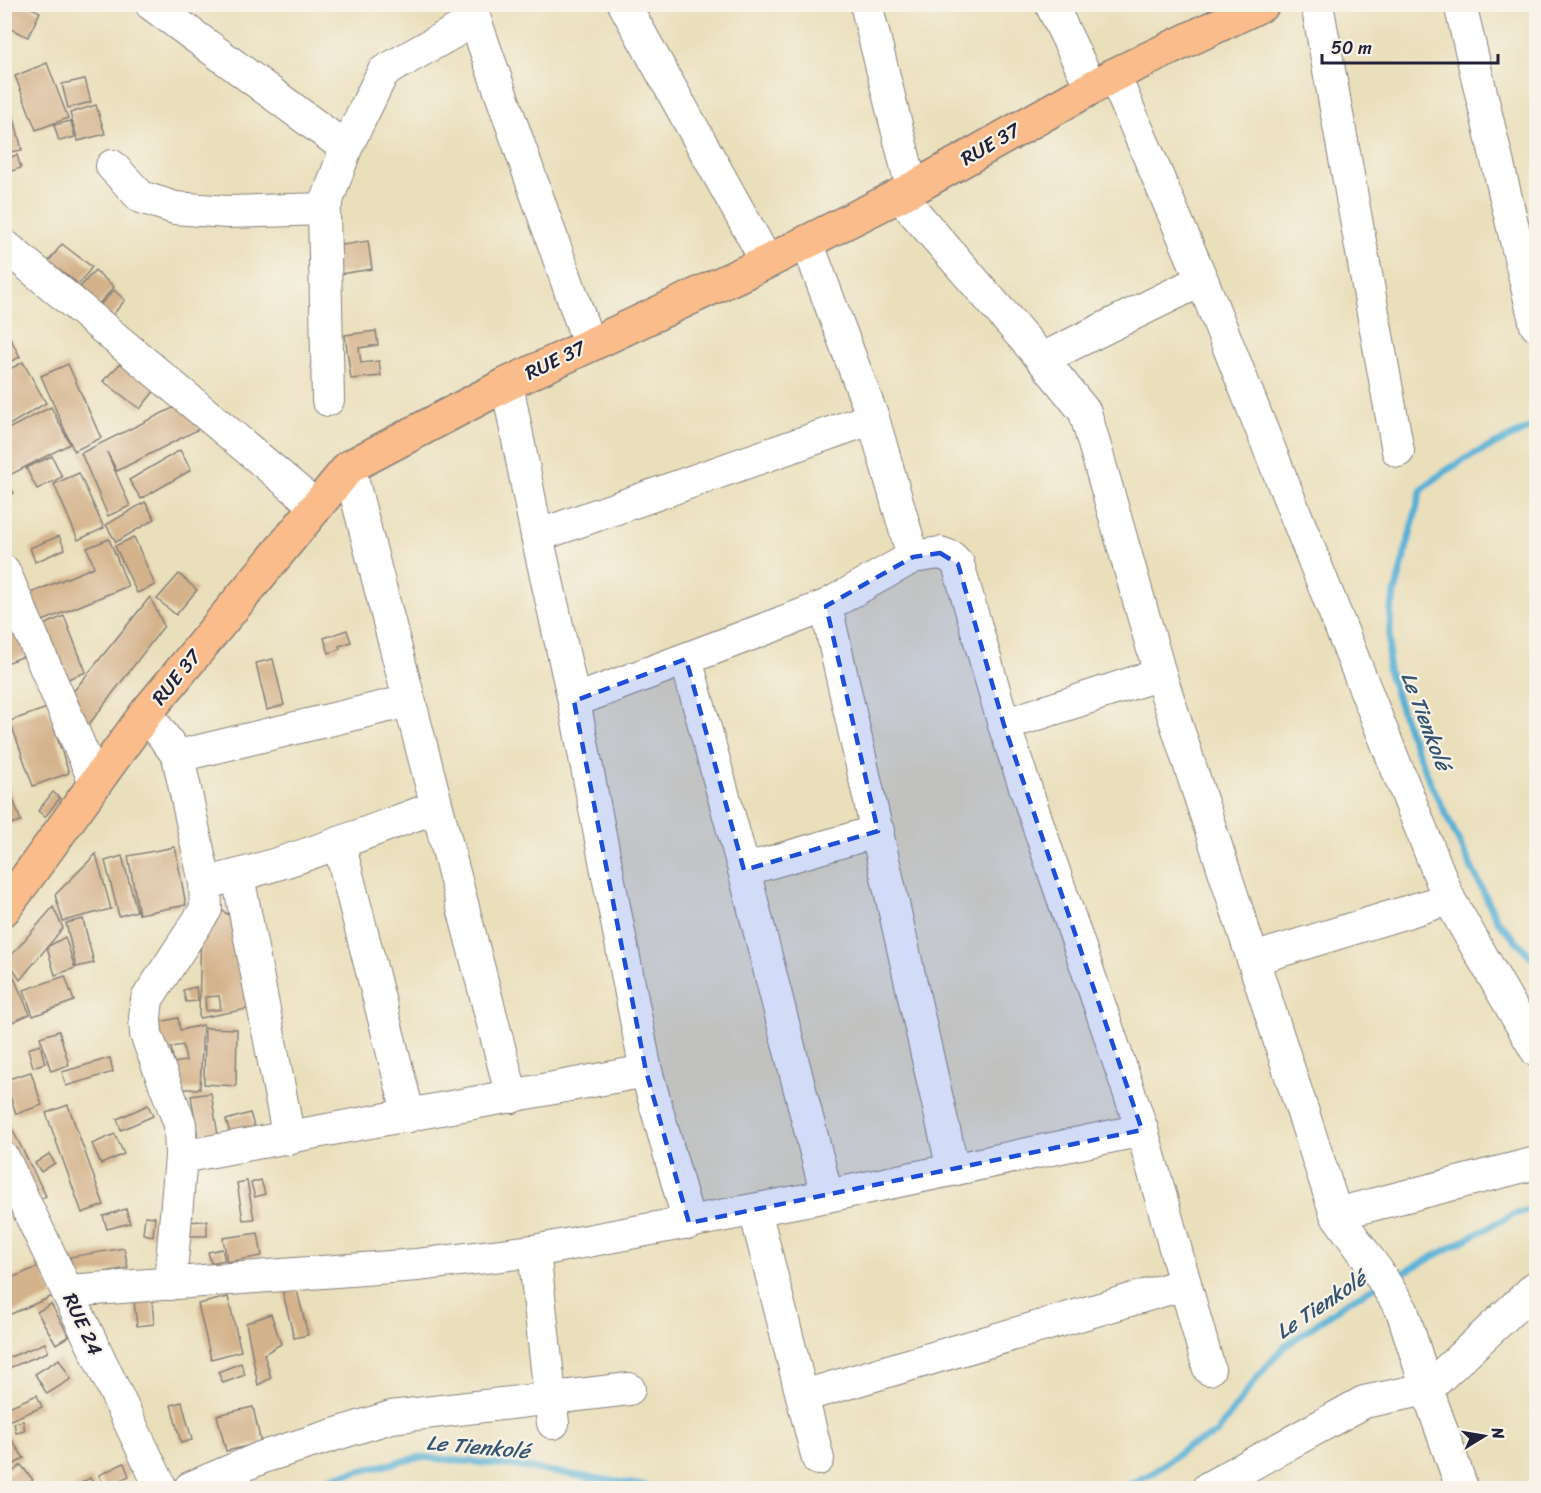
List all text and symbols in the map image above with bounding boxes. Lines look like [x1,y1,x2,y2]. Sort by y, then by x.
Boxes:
scale bar [1322,27,1498,65]
text: 50 m [1331,32,1372,64]
street label: RUE 37 [954,112,1028,176]
street label: RUE 37 [519,330,593,390]
street label: RUE 37 [143,640,211,713]
water label: Le Tienkolé [1390,666,1463,779]
water label: Le Tienkolé [1268,1259,1377,1350]
street label: RUE 24 [53,1287,112,1361]
north arrow [1454,1406,1514,1466]
water label: Le Tienkolé [425,1424,534,1471]
text: N [1483,1424,1514,1442]

